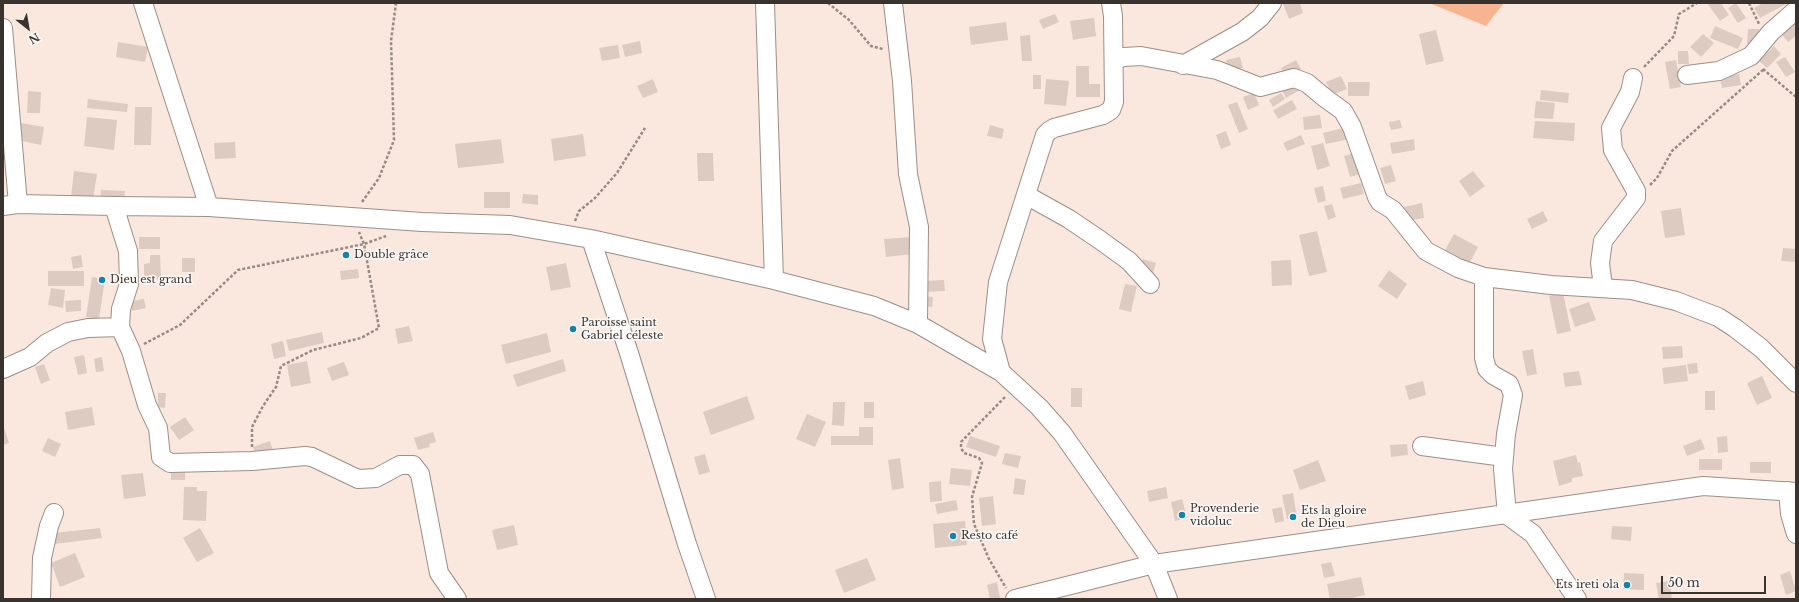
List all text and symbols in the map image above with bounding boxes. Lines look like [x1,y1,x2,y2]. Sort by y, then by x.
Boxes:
north arrow [8,8,48,48]
text: N [26,30,42,47]
place label: Double grâce [354,248,429,262]
marker: Double grâce [341,250,351,260]
place label: Dieu est grand [110,273,192,287]
marker: Dieu est grand [97,275,107,285]
place label: Paroisse saint Gabriel céleste [581,316,663,342]
marker: Paroisse saint Gabriel céleste [568,324,578,334]
place label: Provenderie vidoluc [1190,502,1259,528]
place label: Ets la gloire de Dieu [1301,504,1367,530]
marker: Provenderie vidoluc [1177,510,1187,520]
marker: Ets la gloire de Dieu [1288,512,1298,522]
place label: Resto café [961,529,1018,543]
marker: Resto café [948,531,958,541]
scale bar [1663,568,1768,594]
text: 50 m [1668,575,1700,590]
place label: Ets ireti ola [1556,578,1619,592]
marker: Ets ireti ola [1622,580,1632,590]

